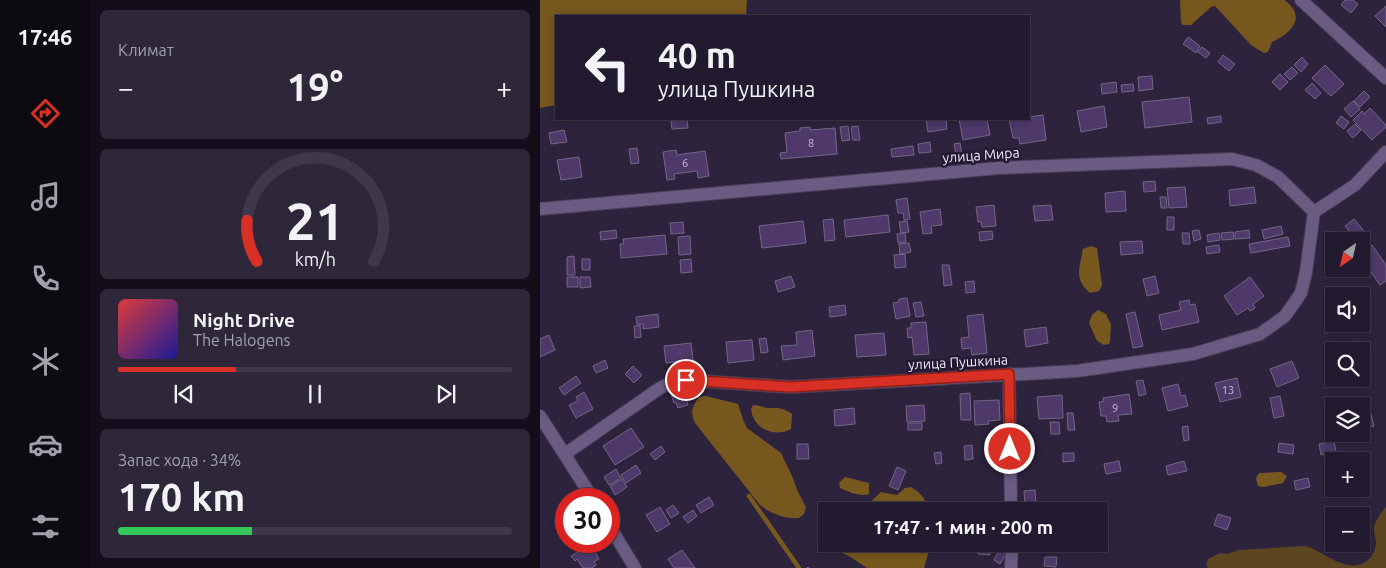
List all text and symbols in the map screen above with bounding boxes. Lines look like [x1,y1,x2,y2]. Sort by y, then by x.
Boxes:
text: 17:46 [17,24,73,49]
icon: left [575,35,640,100]
text: 40 m [658,35,736,75]
text: Климат [118,41,174,59]
text: 19° [287,66,343,108]
text: − [118,72,134,103]
text: + [496,72,512,103]
text: улица Пушкина [658,76,815,101]
icon: directions [28,96,63,131]
house number: 8 [808,137,814,149]
street label: улица Мира [942,144,1020,166]
house number: 6 [682,157,688,169]
icon: music [28,179,63,214]
text: 21 [286,192,344,250]
north arrow [1325,232,1370,278]
map controls [1325,232,1370,552]
text: km/h [294,249,336,269]
icon: phone [28,261,63,296]
button: sound [1325,287,1370,332]
text: Night Drive [193,309,295,331]
text: The Halogens [193,331,291,349]
button: search [1325,342,1370,387]
icon: climate [28,344,63,379]
street label: улица Пушкина [908,351,1008,373]
pin [665,359,707,401]
icon: arrive [672,366,700,394]
icon: previous [170,380,198,408]
icon: pause [301,380,329,408]
icon: next [432,380,460,408]
house number: 13 [1222,384,1234,396]
button: layers [1325,397,1370,442]
house number: 9 [1112,402,1118,414]
position arrow [983,422,1035,474]
icon: car [28,427,63,462]
text: Запас хода · 34% [118,451,241,469]
button: + [1325,452,1370,497]
text: 170 km [118,476,245,518]
speed limit sign: 30 [555,488,620,553]
button: − [1325,507,1370,552]
icon: filters [28,509,63,544]
text: 17:47 · 1 мин · 200 m [873,516,1053,538]

